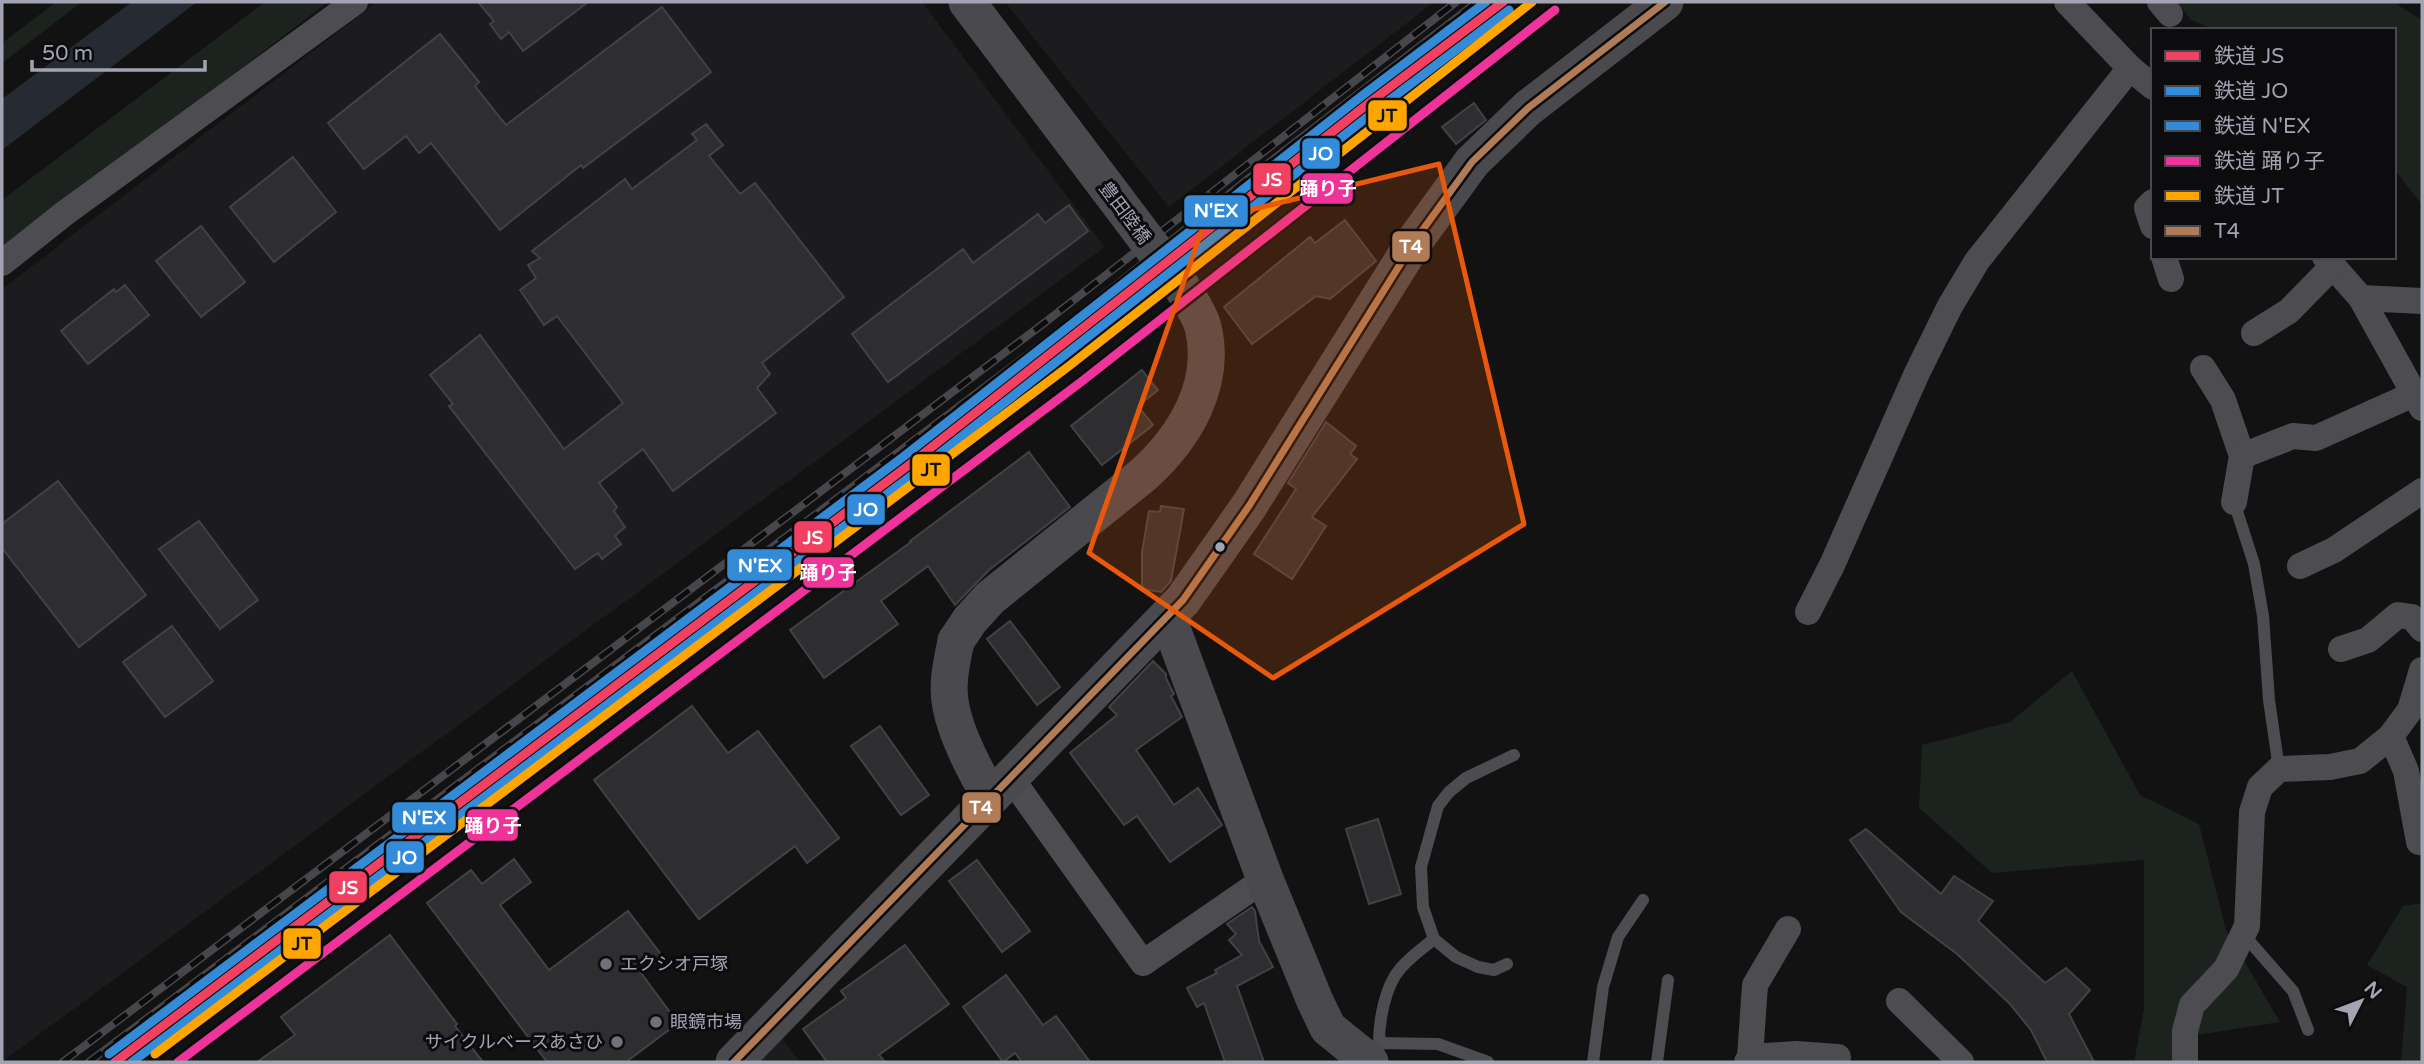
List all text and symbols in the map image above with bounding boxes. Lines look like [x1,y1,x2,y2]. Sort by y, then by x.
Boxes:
scale bar [32,28,205,72]
legend [2151,28,2396,259]
text: 50 m [42,41,93,66]
text: 鉄道 JS [2214,44,2284,69]
text: 鉄道 JO [2214,79,2288,104]
line badge: JT [1367,99,1408,132]
text: JT [1376,105,1398,127]
text: 鉄道 N'EX [2214,114,2310,139]
line badge: JO [1301,137,1341,170]
text: JO [1308,143,1333,165]
text: 鉄道 踊り子 [2214,149,2324,174]
line badge: JS [1252,162,1292,196]
text: JS [1261,169,1283,191]
line badge: 踊り子 [1301,172,1354,205]
street label: 豊田陸橋 [1095,178,1155,248]
text: 踊り子 [1299,178,1357,200]
text: 鉄道 JT [2214,184,2284,209]
line badge: N'EX [1183,194,1249,228]
text: N'EX [1194,200,1238,222]
text: T4 [2214,219,2240,244]
line badge: T4 [1391,230,1431,263]
text: T4 [1398,236,1423,258]
line badge: JT [911,453,951,487]
text: JT [920,459,942,481]
line badge: JO [846,493,886,526]
text: JO [853,499,878,521]
line badge: JS [793,520,833,554]
text: JS [802,527,824,549]
unlabelled marker [1213,540,1227,554]
line badge: N'EX [726,548,793,582]
text: N'EX [738,555,782,577]
line badge: 踊り子 [802,556,855,589]
text: 踊り子 [799,562,857,584]
line badge: T4 [961,791,1002,824]
text: T4 [968,797,993,819]
line badge: N'EX [391,801,457,834]
text: N'EX [402,807,446,829]
line badge: 踊り子 [466,808,519,842]
text: 踊り子 [464,815,522,837]
line badge: JO [385,840,425,874]
text: JO [392,847,417,869]
line badge: JS [328,870,368,904]
text: JS [337,877,359,899]
line badge: JT [282,927,322,960]
text: JT [291,933,313,955]
place label: エクシオ戸塚 [620,953,728,975]
marker: エクシオ戸塚 [598,956,614,972]
north arrow [2326,966,2396,1036]
text: N [2360,977,2386,1003]
place label: 眼鏡市場 [670,1011,742,1033]
marker: 眼鏡市場 [648,1014,664,1030]
place label: サイクルベースあさひ [425,1031,603,1053]
marker: サイクルベースあさひ [609,1034,625,1050]

